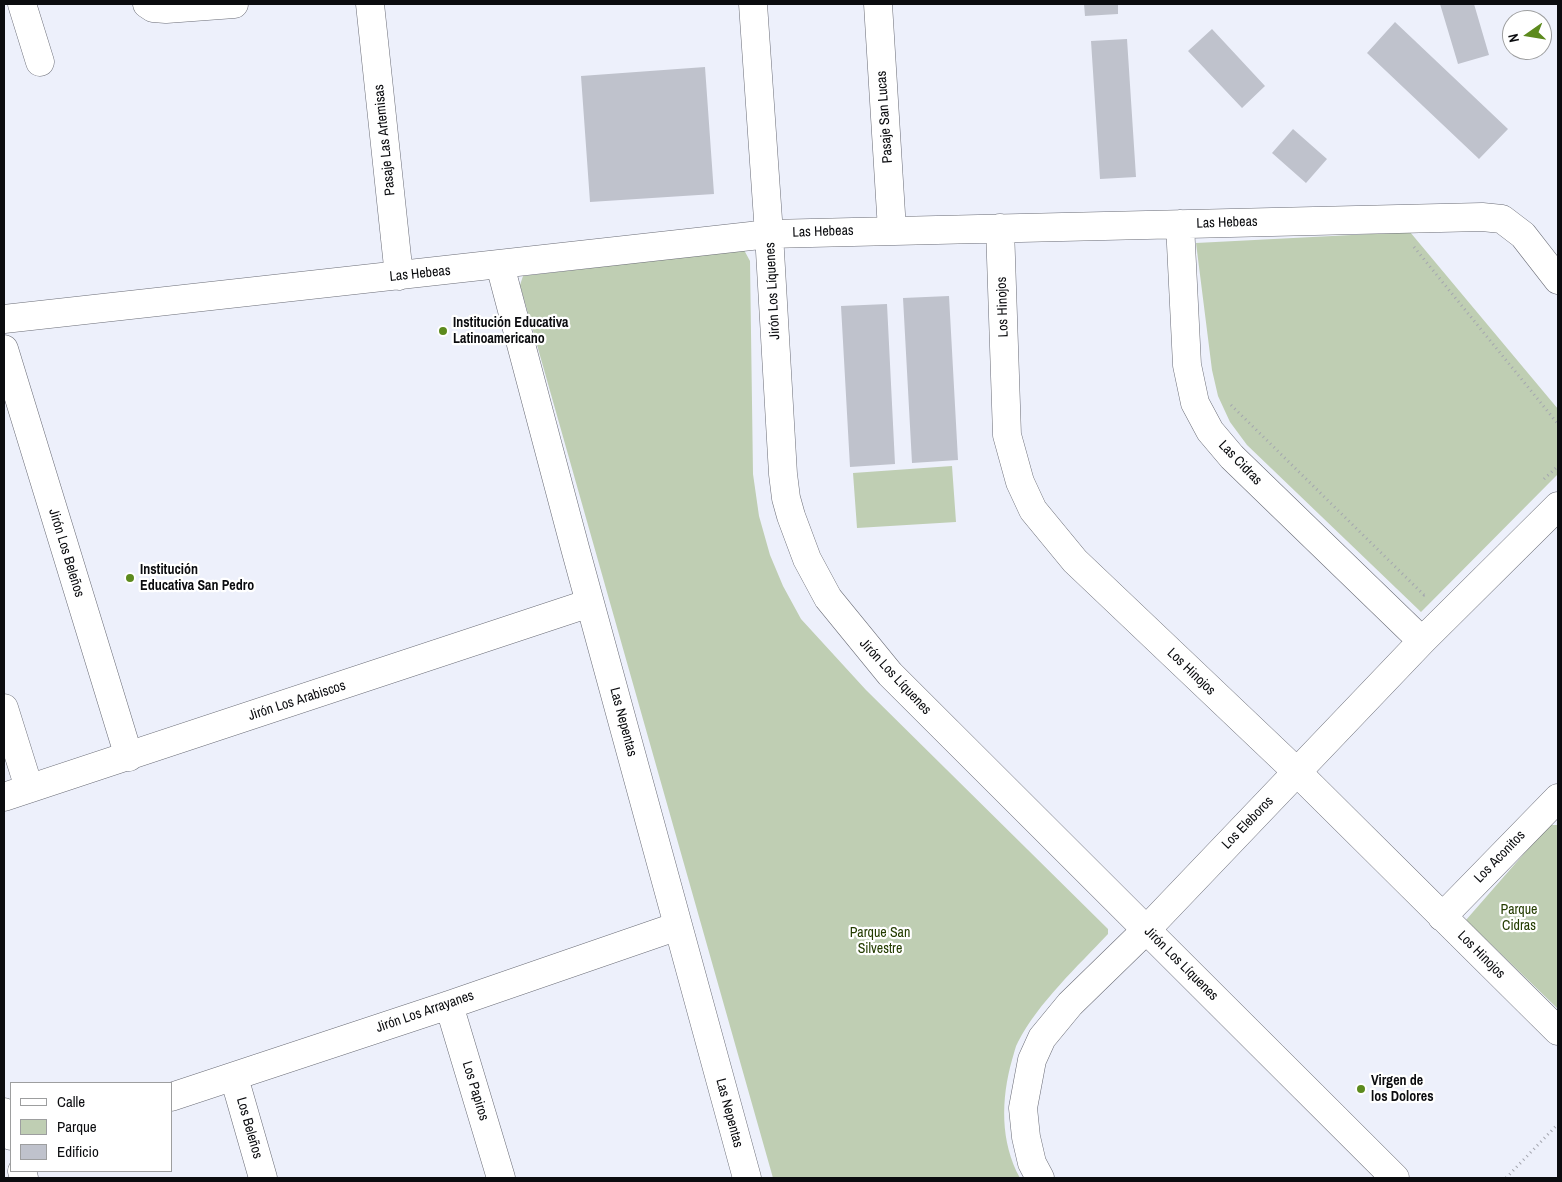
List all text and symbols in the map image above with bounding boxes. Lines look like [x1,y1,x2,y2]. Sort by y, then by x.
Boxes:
north arrow [1502,10,1552,60]
text: N [1504,32,1523,44]
street label: Pasaje San Lucas [873,70,897,164]
street label: Pasaje Las Artemisas [371,84,399,196]
street label: Las Hebeas [1196,214,1258,232]
street label: Las Hebeas [792,223,854,241]
street label: Jirón Los Líquenes [762,242,784,340]
street label: Las Hebeas [389,262,451,286]
street label: Los Hinojos [994,276,1012,338]
place label: Institución Educativa Latinoamericano [453,315,568,348]
marker: Institución Educativa Latinoamericano [437,325,449,337]
street label: Las Cidras [1215,437,1265,489]
street label: Jirón Los Beleños [45,507,87,599]
place label: Institución Educativa San Pedro [140,562,254,594]
marker: Institución Educativa San Pedro [124,572,136,584]
street label: Jirón Los Líquenes [856,636,934,718]
street label: Los Hinojos [1163,645,1219,699]
street label: Jirón Los Arabiscos [246,677,348,725]
street label: Las Nepentas [606,686,640,758]
street label: Los Eleboros [1219,793,1277,853]
street label: Los Aconitos [1471,827,1529,887]
park label: Parque Cidras [1500,902,1538,934]
street label: Jirón Los Líquenes [1141,924,1221,1004]
park label: Parque San Silvestre [850,925,910,958]
street label: Los Hinojos [1454,928,1508,982]
street label: Jirón Los Arrayanes [374,987,476,1037]
street label: Los Papiros [458,1059,492,1123]
place label: Virgen de los Dolores [1371,1073,1434,1106]
street label: Las Nepentas [712,1077,746,1149]
legend [10,1082,172,1172]
marker: Virgen de los Dolores [1355,1083,1367,1095]
text: Calle [57,1091,85,1112]
street label: Los Beleños [232,1095,266,1161]
text: Parque [57,1116,97,1137]
text: Edificio [57,1141,99,1162]

